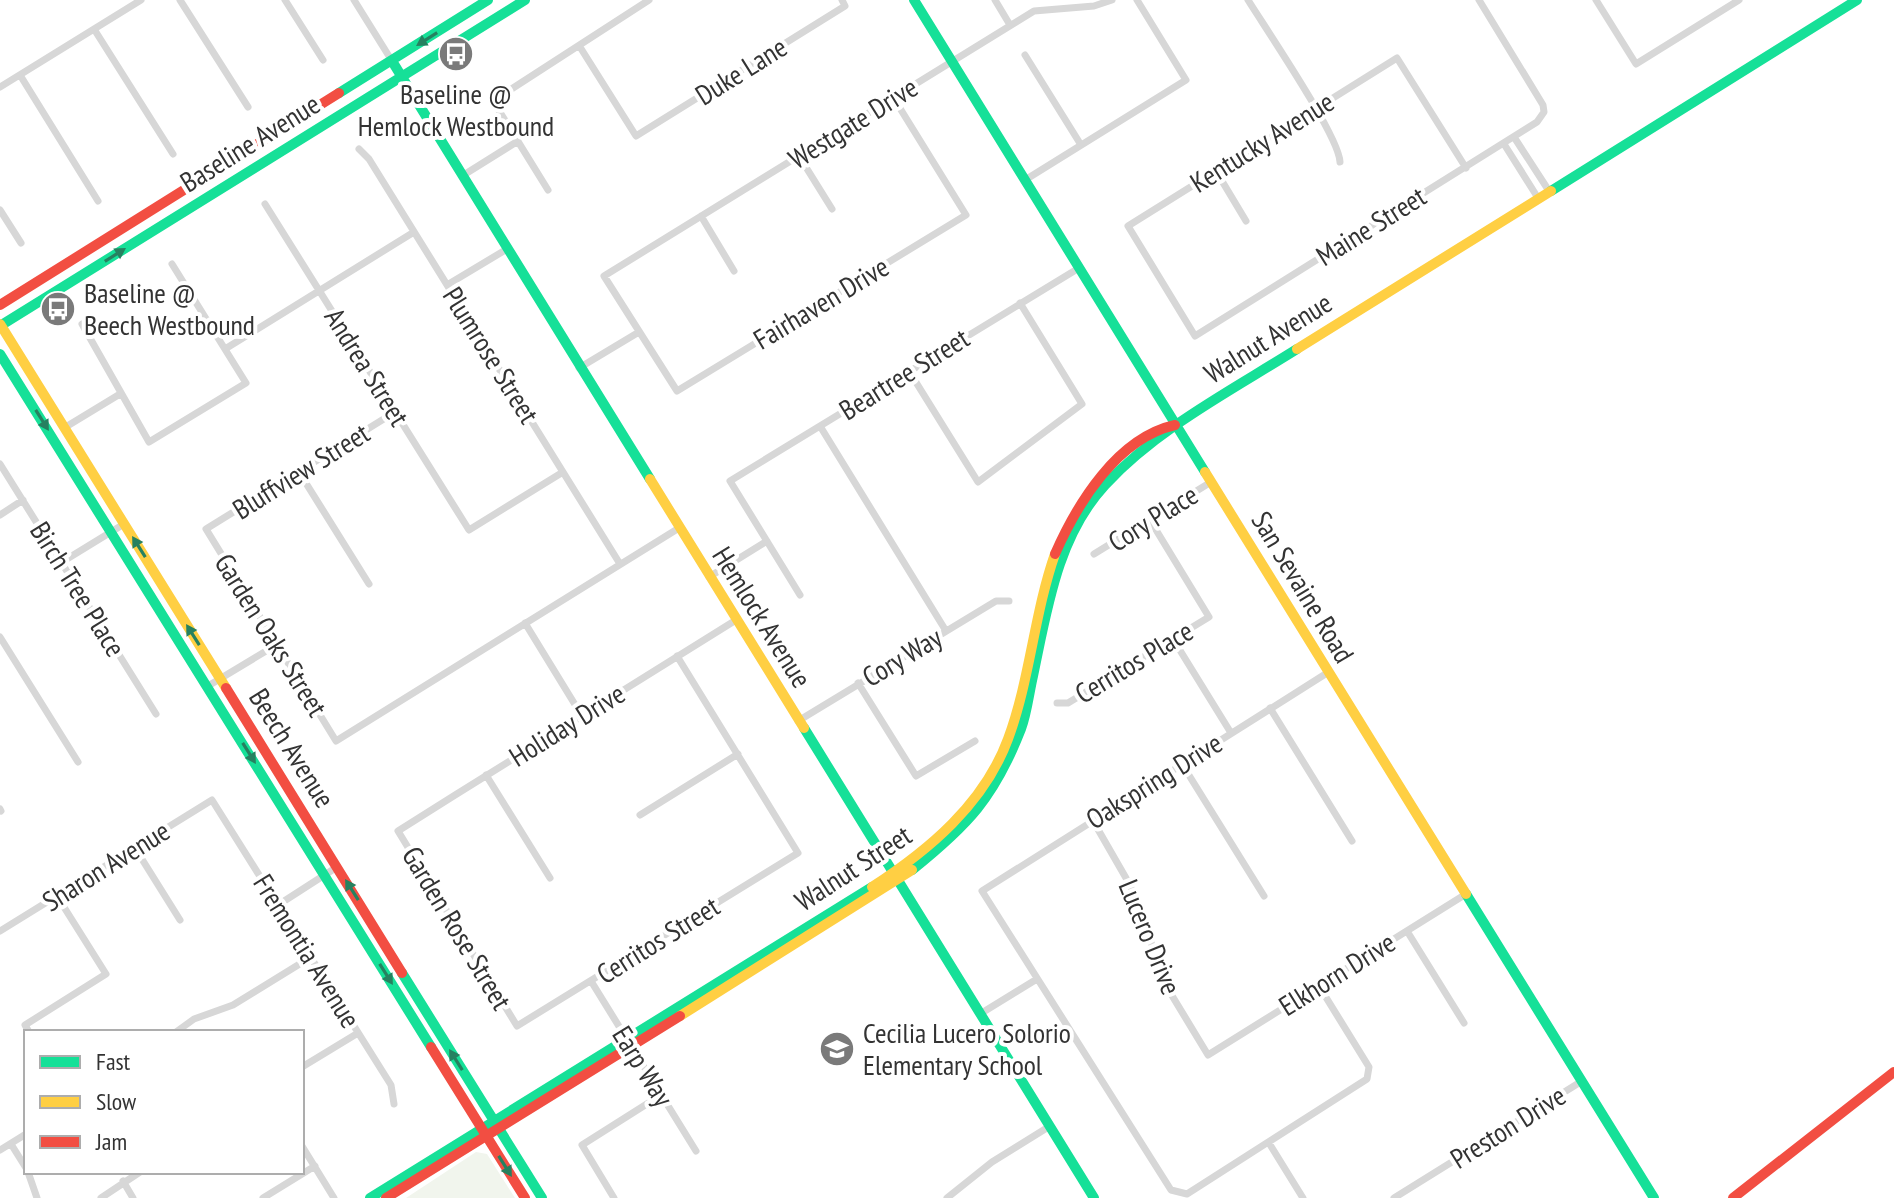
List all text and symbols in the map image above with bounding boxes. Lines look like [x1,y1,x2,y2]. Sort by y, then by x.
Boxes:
street label: Duke Lane [688,28,793,113]
one-way arrow [416,31,437,46]
bus stop icon: Baseline @ Hemlock Westbound [437,35,475,73]
street label: Westgate Drive [781,68,924,177]
place label: Baseline @ Hemlock Westbound [358,75,554,144]
street label: Kentucky Avenue [1183,83,1341,200]
street label: Baseline Avenue [173,85,326,200]
street label: Maine Street [1309,177,1433,274]
one-way arrow [104,248,126,262]
street label: Fairhaven Drive [746,248,895,357]
place label: Baseline @ Beech Westbound [84,274,255,343]
street label: Plumrose Street [435,280,548,430]
street label: Walnut Avenue [1197,284,1338,391]
bus stop icon: Baseline @ Beech Westbound [39,290,77,328]
street label: Andrea Street [317,301,418,433]
street label: Beartree Street [832,319,976,428]
one-way arrow [34,409,48,431]
street label: Bluffview Street [225,414,376,527]
street label: Cory Place [1101,476,1204,559]
street label: San Sevaine Road [1244,504,1363,669]
street label: Birch Tree Place [22,514,135,663]
one-way arrow [132,536,146,558]
street label: Hemlock Avenue [704,539,820,694]
street label: Garden Oaks Street [207,546,336,723]
street label: Cerritos Place [1068,612,1200,711]
street label: Cory Way [855,618,949,695]
one-way arrow [185,624,200,645]
street label: Holiday Drive [502,675,631,775]
street label: Beech Avenue [241,681,344,814]
street label: Oakspring Drive [1079,724,1229,837]
one-way arrow [242,742,256,764]
street label: Sharon Avenue [35,812,176,919]
street label: Walnut Street [787,816,918,919]
street label: Garden Rose Street [394,839,521,1016]
street label: Fremontia Avenue [246,867,369,1034]
street label: Lucero Drive [1111,874,1190,1000]
one-way arrow [345,879,359,901]
street label: Cerritos Street [589,887,726,992]
street label: Elkhorn Drive [1272,923,1402,1024]
one-way arrow [379,963,393,985]
place label: Cecilia Lucero Solorio Elementary School [863,1014,1071,1083]
street label: Earp Way [604,1019,683,1113]
legend [24,1030,304,1174]
school or university icon: Cecilia Lucero Solorio Elementary School [818,1030,856,1068]
text: Fast [96,1046,131,1077]
one-way arrow [450,1049,464,1071]
street label: Preston Drive [1443,1077,1572,1177]
text: Slow [96,1086,137,1117]
text: Jam [95,1126,127,1157]
one-way arrow [498,1155,512,1177]

